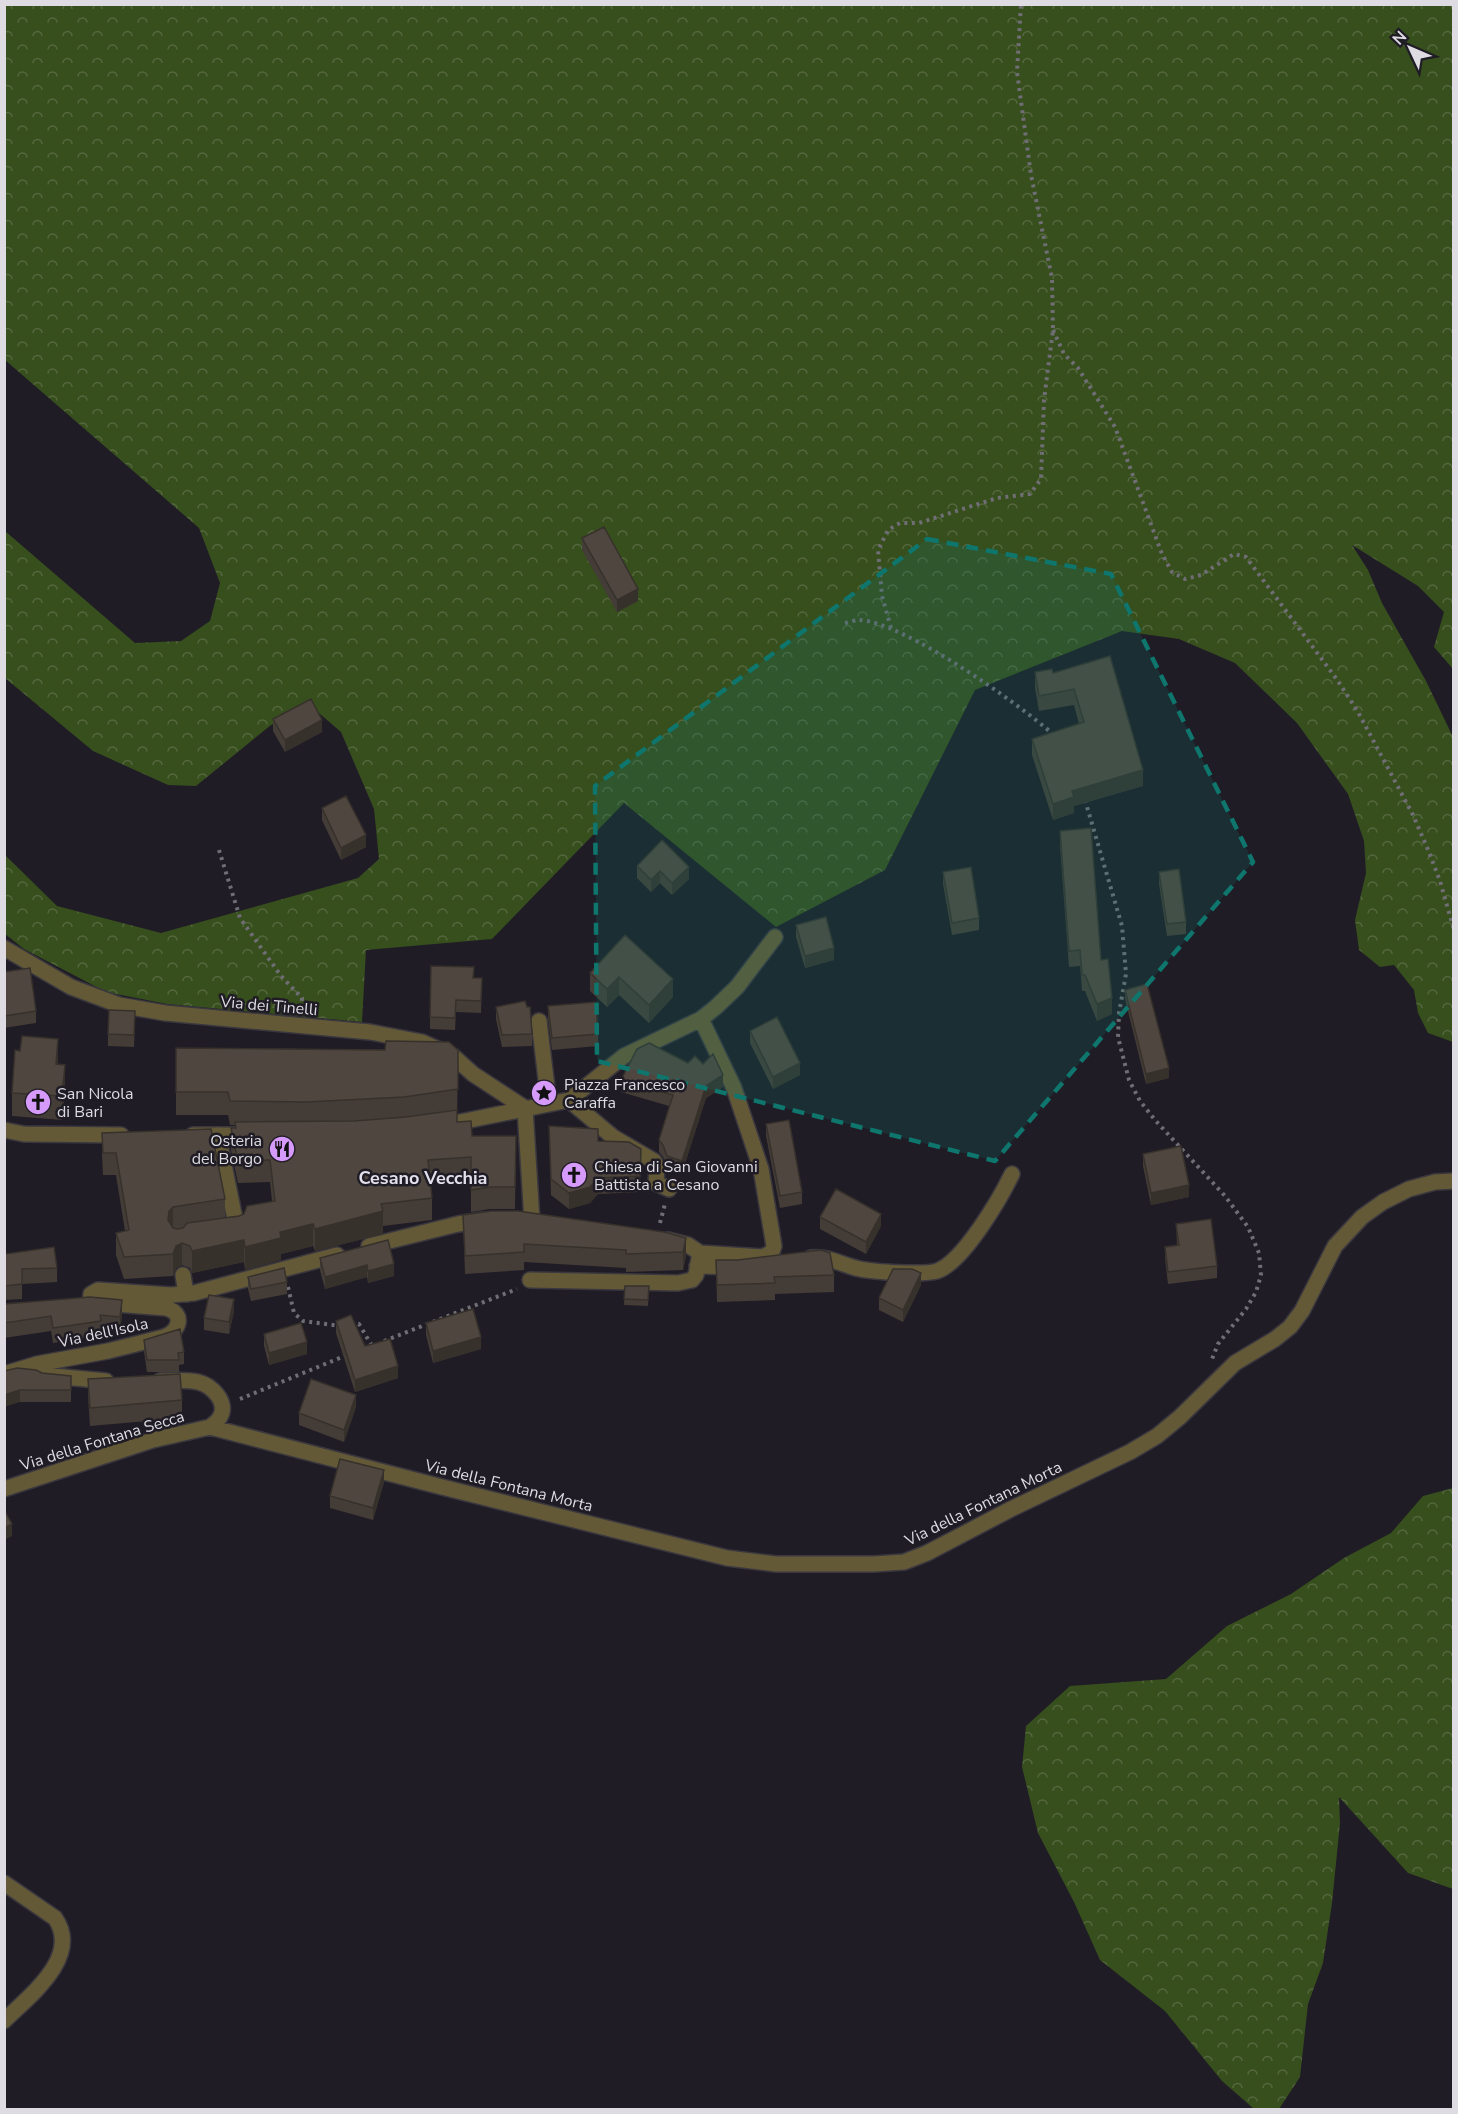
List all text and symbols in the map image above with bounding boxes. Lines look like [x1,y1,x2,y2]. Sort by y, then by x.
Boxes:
north arrow [1380,18,1440,78]
text: N [1388,26,1412,50]
street label: Via dei Tinelli [219,991,318,1021]
place label: Piazza Francesco Caraffa [564,1074,685,1114]
place icon: Piazza Francesco Caraffa [529,1078,559,1108]
place label: San Nicola di Bari [57,1083,133,1123]
church icon: San Nicola di Bari [23,1087,53,1117]
place label: Osteria del Borgo [192,1130,262,1170]
restaurant icon: Osteria del Borgo [267,1134,297,1164]
place label: Chiesa di San Giovanni Battista a Cesano [594,1156,758,1196]
church icon: Chiesa di San Giovanni Battista a Cesano [559,1160,589,1190]
district label: Cesano Vecchia [359,1166,487,1190]
street label: Via dell'Isola [55,1313,150,1353]
street label: Via della Fontana Secca [16,1405,187,1477]
street label: Via della Fontana Morta [422,1454,595,1517]
street label: Via della Fontana Morta [900,1456,1066,1552]

